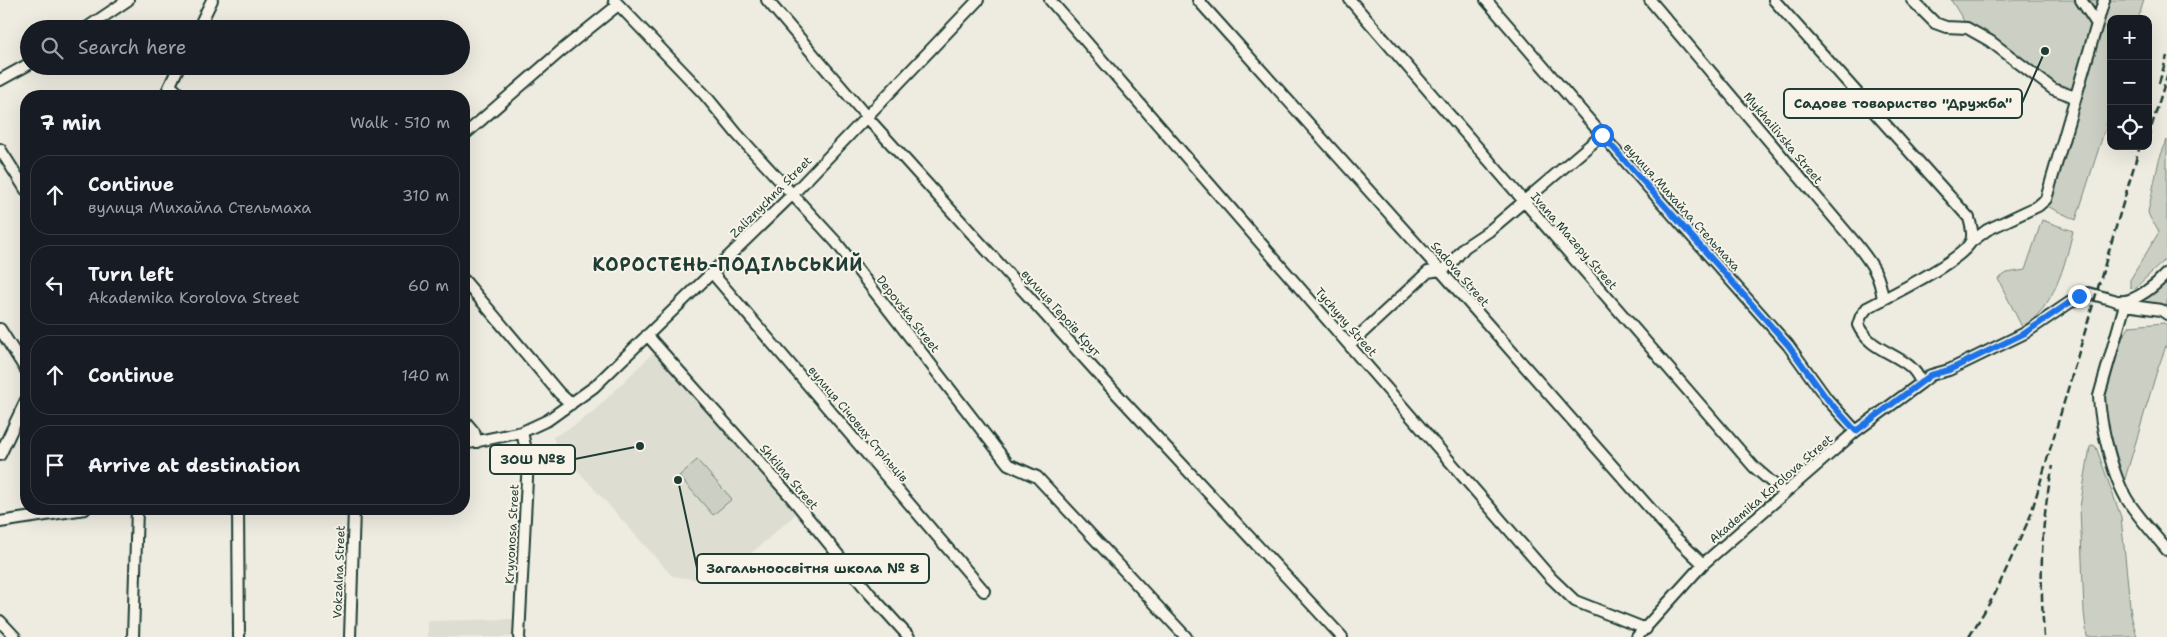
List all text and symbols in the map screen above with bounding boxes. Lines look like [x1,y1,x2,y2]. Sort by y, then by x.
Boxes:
map controls [2107,15,2152,150]
button: + [2107,15,2152,60]
search box [20,20,470,75]
icon: search [38,34,66,62]
text: Search here [78,35,187,60]
button: − [2107,60,2152,105]
street label: Mykhailivska Street [1740,89,1826,187]
callout: Садове товариство "Дружба" [1784,89,2022,118]
text: Садове товариство "Дружба" [1794,94,2012,112]
button: locate [2107,105,2152,150]
text: 7 min [40,109,101,137]
text: Walk · 510 m [350,112,450,133]
route start [1591,124,1614,147]
street label: вулиця Михайла Стельмаха [1620,139,1744,275]
street label: Zaliznychna Street [727,153,815,241]
text: Continue [88,172,174,197]
icon: ahead [41,181,69,209]
text: 310 m [402,185,449,206]
street label: Ivana Mazepy Street [1527,189,1621,293]
text: вулиця Михайла Стельмаха [88,197,311,218]
street label: Sadova Street [1427,238,1493,310]
district label: КОРОСТЕНЬ-ПОДІЛЬСЬКИЙ [592,252,864,277]
text: Turn left [88,262,174,287]
street label: вулиця Героїв Крут [1018,266,1105,361]
icon: left [41,271,69,299]
street label: Depovska Street [873,272,943,356]
text: 60 m [408,275,449,296]
street label: Tychyny Street [1312,284,1380,360]
route end [2068,285,2091,308]
text: Akademika Korolova Street [88,287,299,308]
icon: ahead [41,361,69,389]
text: Continue [88,363,174,388]
street label: вулиця Січових Стрільців [805,363,911,485]
text: 140 m [402,365,449,386]
street label: Akademika Korolova Street [1706,431,1836,547]
street label: Shkilna Street [756,441,822,513]
callout: ЗОШ №8 [490,445,575,474]
text: ЗОШ №8 [501,450,566,468]
icon: arrive [41,451,69,479]
text: Arrive at destination [88,453,300,478]
street label: Kryvonosa Street [501,484,523,584]
street label: Vokzalna Street [329,525,349,619]
callout: Загальноосвітня школа № 8 [697,554,929,583]
text: Загальноосвітня школа № 8 [707,559,920,577]

